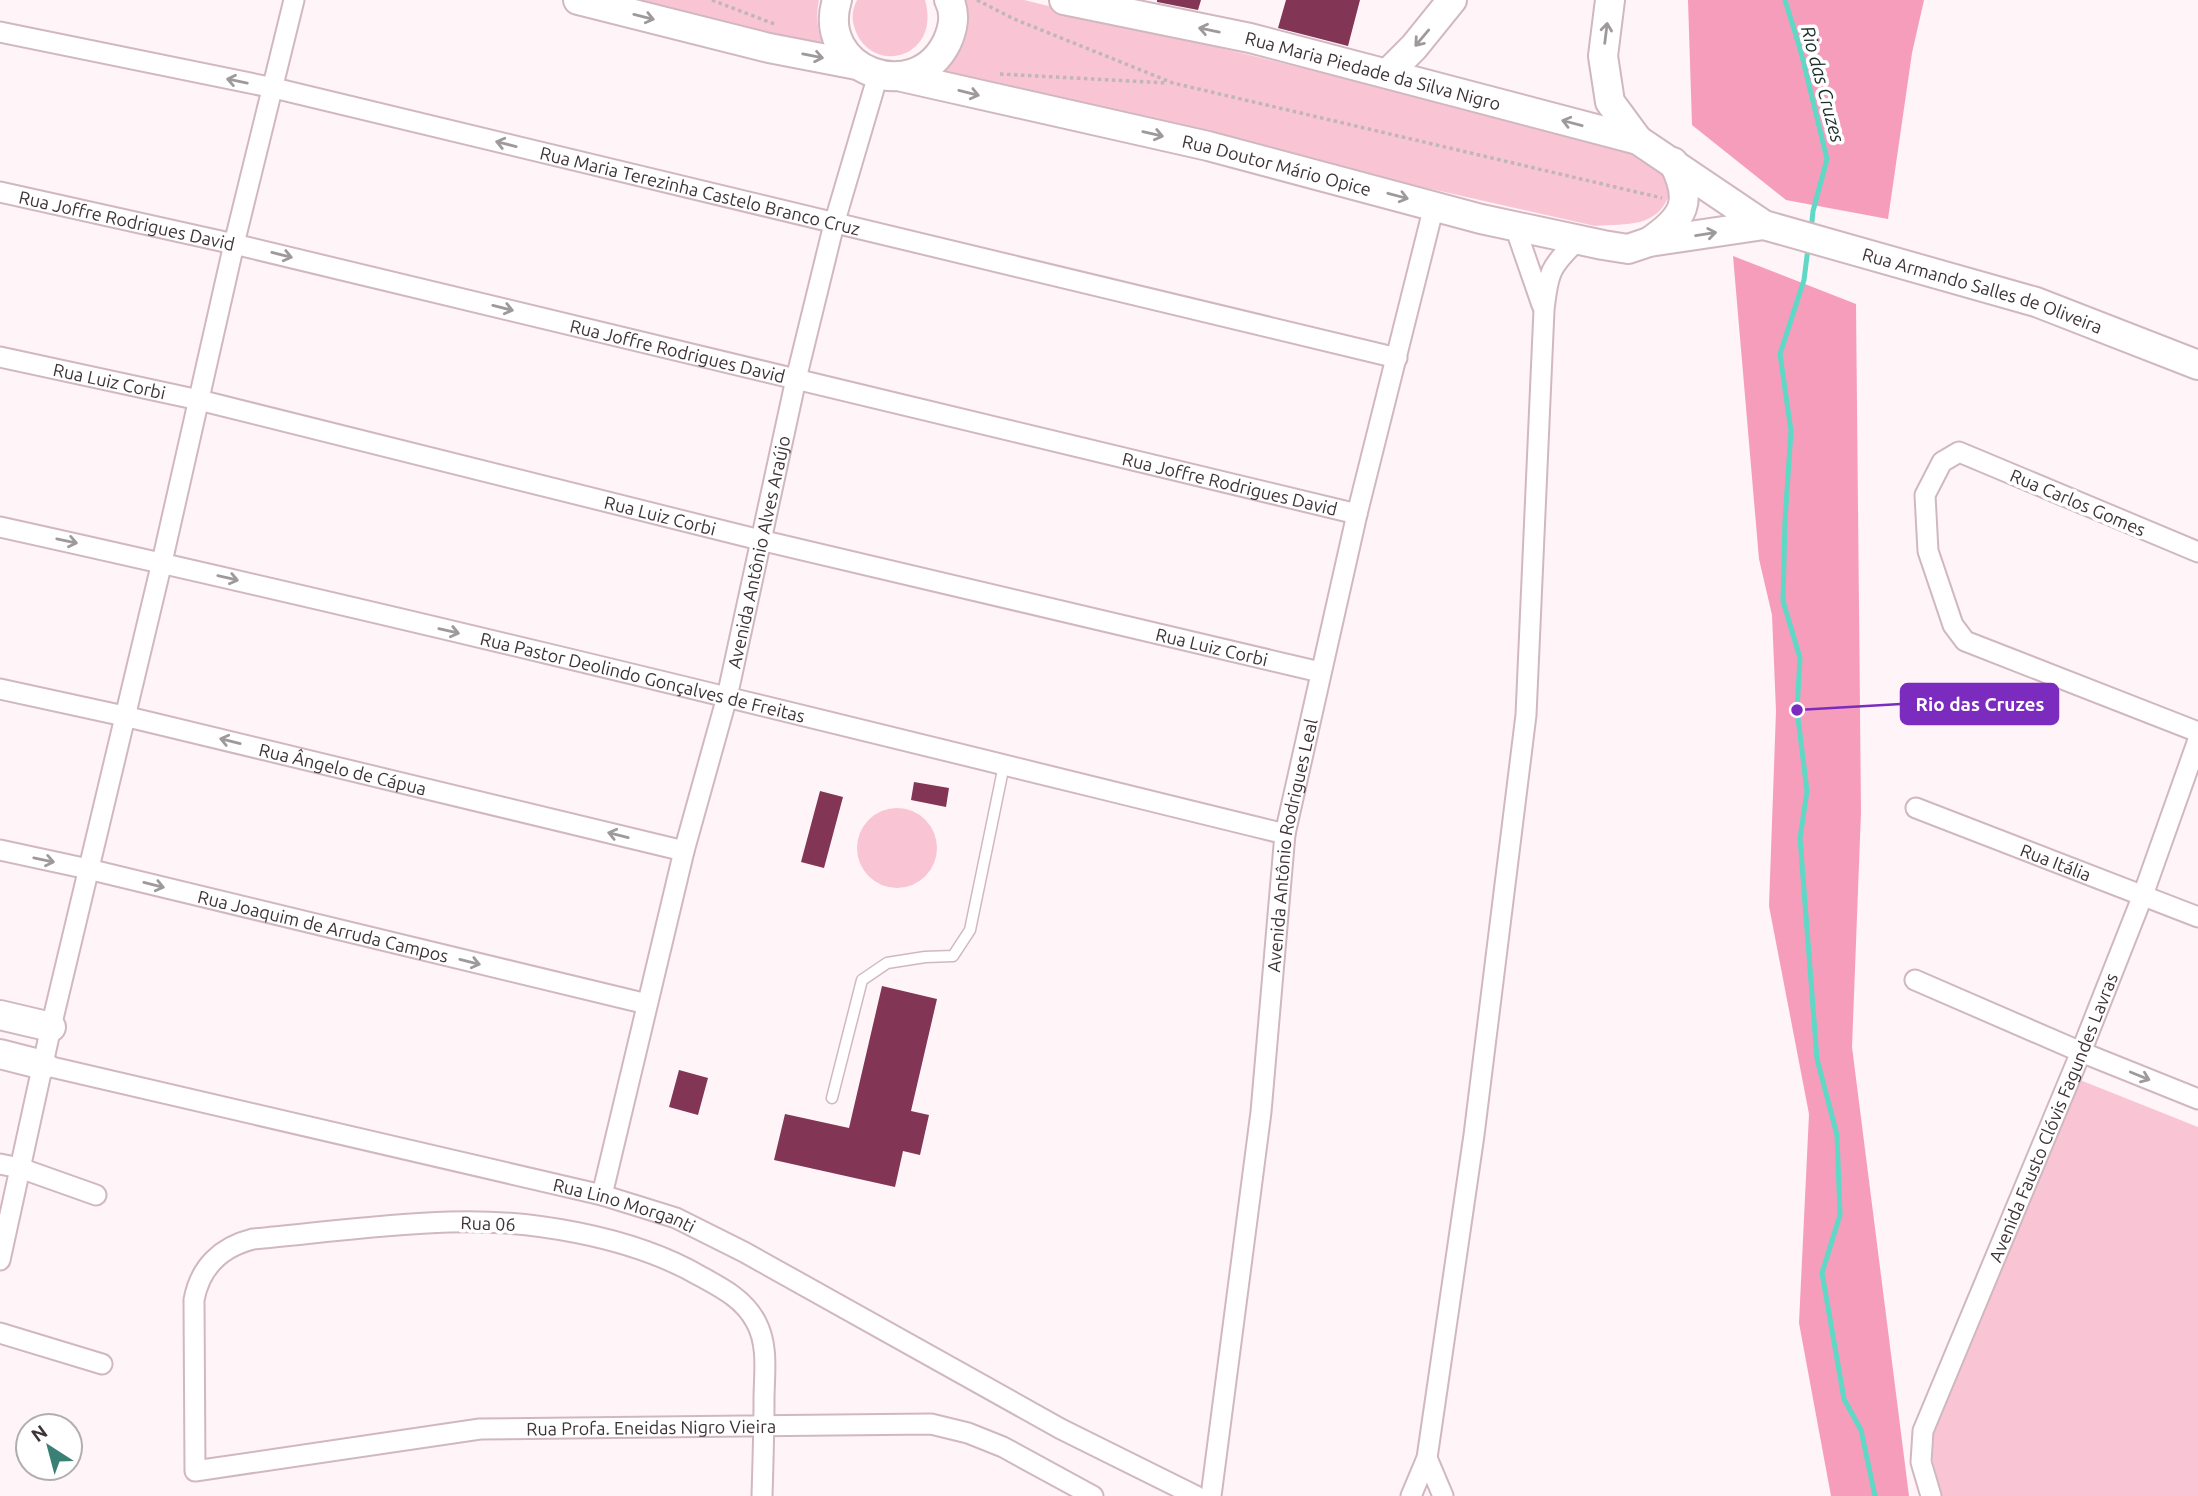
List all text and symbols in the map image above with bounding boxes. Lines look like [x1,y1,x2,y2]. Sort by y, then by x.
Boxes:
one-way arrow [632,11,655,24]
one-way arrow [1198,22,1221,36]
one-way arrow [1599,22,1612,45]
water label: Rio das Cruzes [1797,23,1849,145]
street label: Rua Maria Piedade da Silva Nigro [1243,27,1503,113]
one-way arrow [1414,29,1430,47]
one-way arrow [801,50,824,64]
one-way arrow [226,73,249,87]
one-way arrow [957,86,980,100]
one-way arrow [1561,115,1583,128]
one-way arrow [1141,128,1164,141]
street label: Rua Doutor Mário Opice [1180,130,1374,199]
one-way arrow [495,137,518,150]
street label: Rua Maria Terezinha Castelo Branco Cruz [538,142,862,239]
street label: Rua Joffre Rodrigues David [17,187,237,254]
one-way arrow [1386,190,1409,203]
one-way arrow [1694,227,1717,240]
street label: Rua Armando Salles de Oliveira [1860,243,2105,337]
one-way arrow [270,249,293,262]
one-way arrow [491,302,514,316]
street label: Rua Joffre Rodrigues David [568,315,787,386]
street label: Rua Luiz Corbi [51,359,168,403]
street label: Avenida Antônio Alves Araújo [724,434,793,670]
street label: Rua Joffre Rodrigues David [1120,448,1339,519]
street label: Rua Carlos Gomes [2007,464,2149,540]
street label: Rua Luiz Corbi [602,492,718,539]
one-way arrow [55,535,78,549]
one-way arrow [216,572,239,585]
street label: Rua Luiz Corbi [1154,624,1270,669]
one-way arrow [437,625,460,638]
street label: Rua Pastor Deolindo Gonçalves de Freitas [478,628,807,726]
callout: Rio das Cruzes [1901,684,2058,724]
text: Rio das Cruzes [1916,693,2044,715]
street label: Avenida Antônio Rodrigues Leal [1263,716,1321,973]
one-way arrow [219,734,242,748]
street label: Rua Ângelo de Cápua [257,739,429,799]
one-way arrow [607,828,630,841]
street label: Rua Itália [2018,839,2094,885]
one-way arrow [32,853,55,867]
one-way arrow [142,879,165,893]
street label: Rua Joaquim de Arruda Campos [196,886,451,966]
one-way arrow [458,955,481,969]
street label: Avenida Fausto Clóvis Fagundes Lavras [1985,970,2121,1265]
one-way arrow [2128,1070,2150,1083]
street label: Rua Lino Morganti [551,1174,699,1236]
street label: Rua 06 [460,1212,516,1234]
north arrow [14,1412,84,1482]
street label: Rua Profa. Eneidas Nigro Vieira [526,1416,776,1438]
text: N [27,1420,51,1446]

